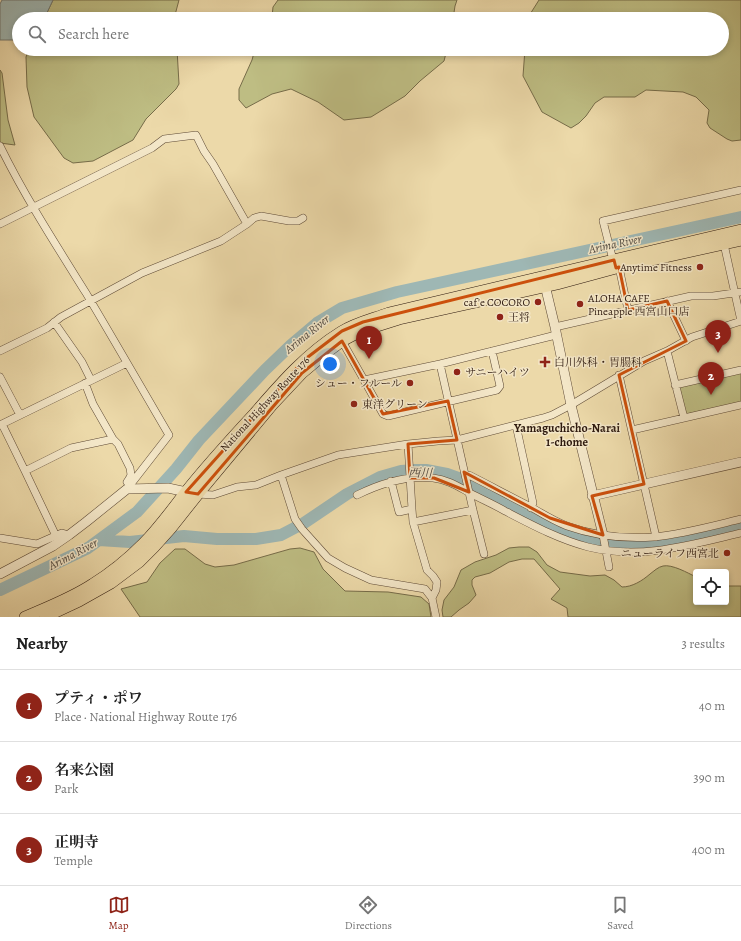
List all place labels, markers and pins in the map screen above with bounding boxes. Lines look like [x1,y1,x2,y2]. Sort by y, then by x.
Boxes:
place label: Anytime Fitness [619,260,692,275]
marker: Anytime Fitness [695,262,705,272]
place label: ALOHA CAFE Pineapple 西宮山口店 [587,291,690,319]
place label: caf'e COCORO [464,295,530,310]
marker: caf'e COCORO [533,297,543,307]
marker: ALOHA CAFE Pineapple 西宮山口店 [575,299,585,309]
place label: 王将 [508,310,530,325]
marker: 王将 [495,312,505,322]
pin: 3 [705,320,731,353]
pin: 1 [356,326,382,359]
place label: 白川外科・胃腸科 [554,355,642,370]
marker: 白川外科・胃腸科 [539,356,551,368]
pin: 2 [698,362,724,395]
place label: サニーハイツ [465,365,530,380]
marker: サニーハイツ [452,367,462,377]
place label: シュー・フルール [315,376,402,391]
marker: シュー・フルール [405,378,415,388]
place label: 東洋グリーン [362,397,428,412]
marker: 東洋グリーン [349,399,359,409]
place label: ニューライフ西宮北 [621,546,719,561]
marker: ニューライフ西宮北 [722,548,732,558]

